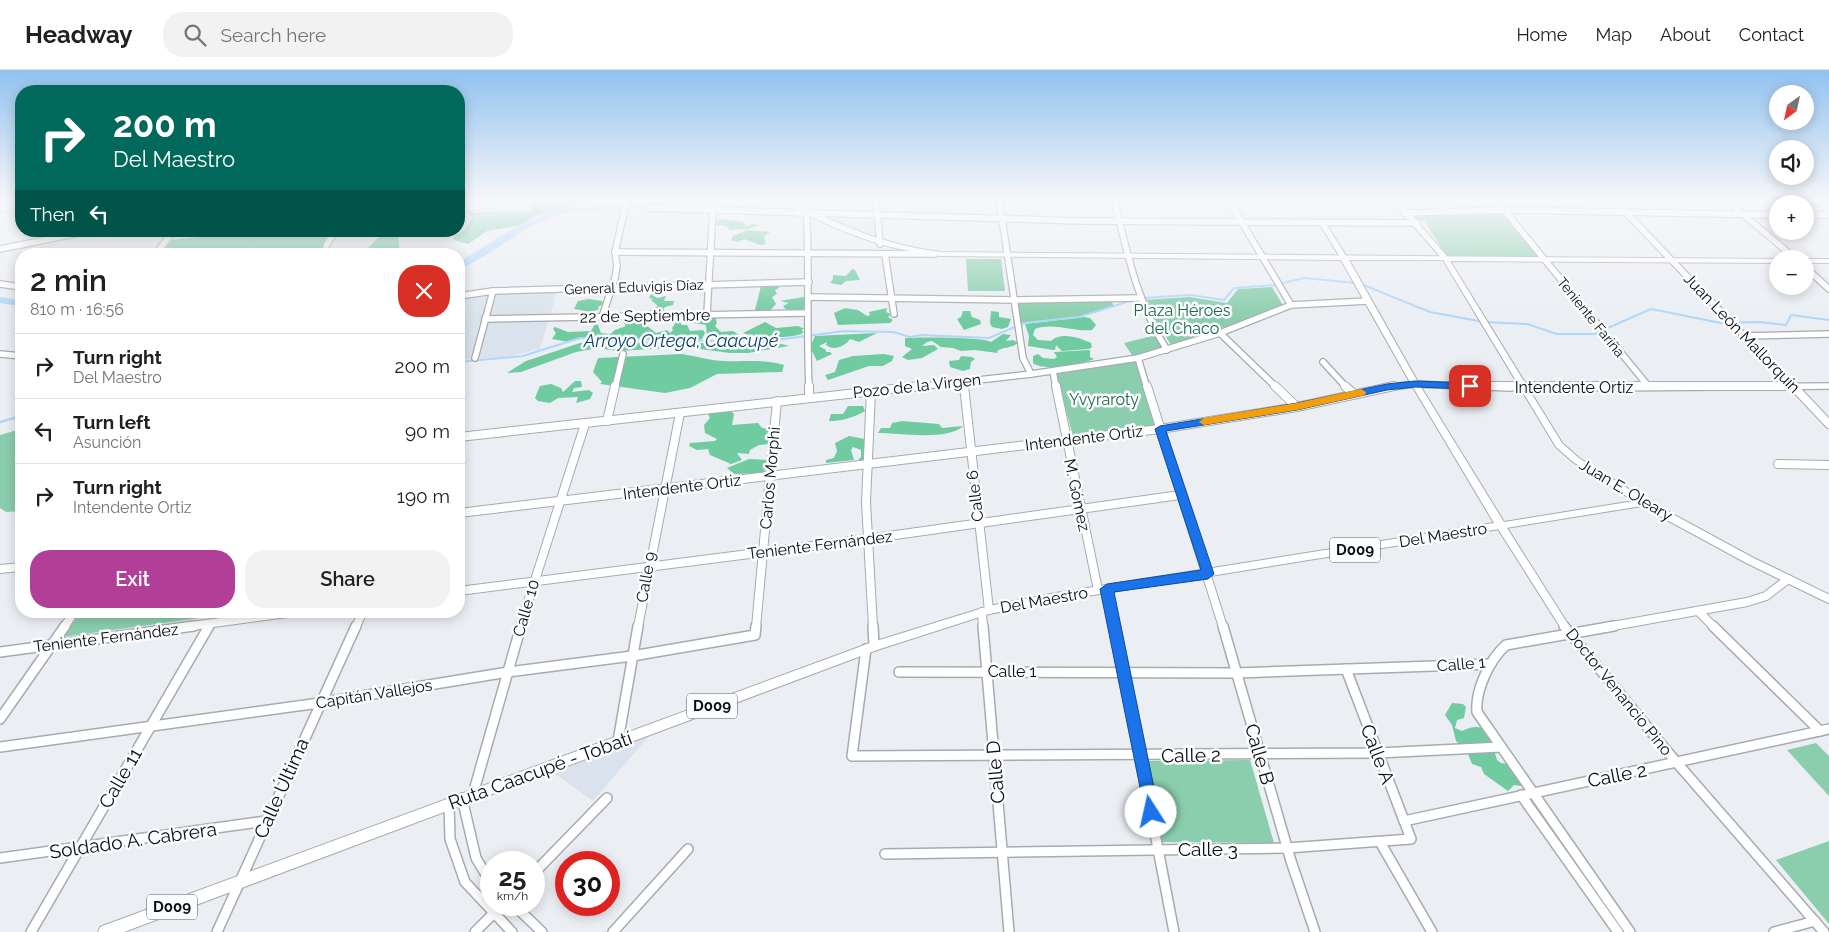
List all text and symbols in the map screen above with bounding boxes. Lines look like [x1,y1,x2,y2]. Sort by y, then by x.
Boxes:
search box [163,12,513,57]
text: Headway [25,20,133,49]
icon: search [181,21,209,49]
text: Search here [221,24,326,46]
text: Home [1516,24,1567,45]
text: Map [1595,24,1632,45]
text: About [1660,24,1711,45]
text: Contact [1739,24,1804,45]
north arrow [1769,85,1814,130]
map controls [1769,85,1814,295]
text: 200 m [113,104,217,145]
icon: right [30,105,95,170]
button: sound [1769,140,1814,185]
text: Del Maestro [113,146,235,172]
button: + [1769,195,1814,240]
icon: left [85,200,113,228]
text: Then [30,203,75,225]
button: − [1769,250,1814,295]
text: 2 min [30,263,107,298]
button: close [398,265,450,317]
street label: Juan León Mallorquín [1680,269,1804,397]
street label: Teniente Fariña [1554,274,1628,360]
street label: General Eduvigis Díaz [564,277,704,297]
text: 810 m · 16:56 [30,300,124,319]
park label: Plaza Héroes del Chaco [1134,301,1231,338]
street label: 22 de Septiembre [580,305,710,327]
water label: Arroyo Ortega, Caacupé [583,330,779,351]
text: Turn right [73,346,162,368]
icon: right [30,352,58,380]
text: 200 m [395,355,450,377]
pin [1449,365,1491,407]
text: Del Maestro [73,368,162,387]
street label: Pozo de la Virgen [852,370,982,402]
icon: arrive [1456,372,1484,400]
street label: Intendente Ortiz [1515,378,1633,397]
park label: Yvyraroty [1069,390,1139,409]
text: Turn left [73,411,150,433]
icon: left [30,417,58,445]
text: 90 m [405,420,450,442]
street label: Intendente Ortiz [1024,421,1144,455]
street label: Carlos Morphi [756,426,784,530]
text: Asunción [73,433,141,452]
street label: Juan E. Oleary [1576,455,1676,525]
street label: M. Gómez [1060,457,1094,533]
street label: Calle 6 [962,469,988,523]
street label: Intendente Ortiz [622,470,742,504]
text: Turn right [73,476,162,498]
icon: right [30,482,58,510]
text: 190 m [397,485,450,507]
text: Intendente Ortiz [73,498,192,517]
street label: Del Maestro [1398,519,1488,551]
street label: Teniente Fernández [746,527,894,563]
road number: D009 [1330,538,1380,562]
button: Exit [30,550,235,608]
button: Share [245,550,450,608]
street label: Calle 9 [632,550,660,604]
street label: Calle 10 [509,577,543,639]
street label: Del Maestro [999,583,1089,617]
street label: Teniente Fernández [32,620,180,656]
street label: Doctor Venancio Pino [1562,625,1676,759]
street label: Calle 1 [1436,652,1486,676]
street label: Calle 1 [988,662,1037,681]
street label: Capitán Vallejos [314,675,434,713]
road number: D009 [687,694,737,718]
street label: Calle B [1241,721,1279,787]
street label: Calle A [1357,721,1399,787]
street label: Ruta Caacupé - Tobatí [445,726,636,813]
street label: Calle Última [249,734,313,842]
street label: Calle D [981,740,1009,804]
street label: Calle 2 [1161,743,1221,767]
street label: Calle 11 [94,744,146,812]
street label: Calle 2 [1586,759,1648,791]
position arrow [1124,785,1176,837]
street label: Soldado A. Cabrera [48,817,218,863]
street label: Calle 3 [1178,838,1238,860]
speed limit sign: 30 [555,851,620,916]
text: 25 [499,862,526,892]
text: km/h [497,889,528,903]
road number: D009 [147,894,197,920]

